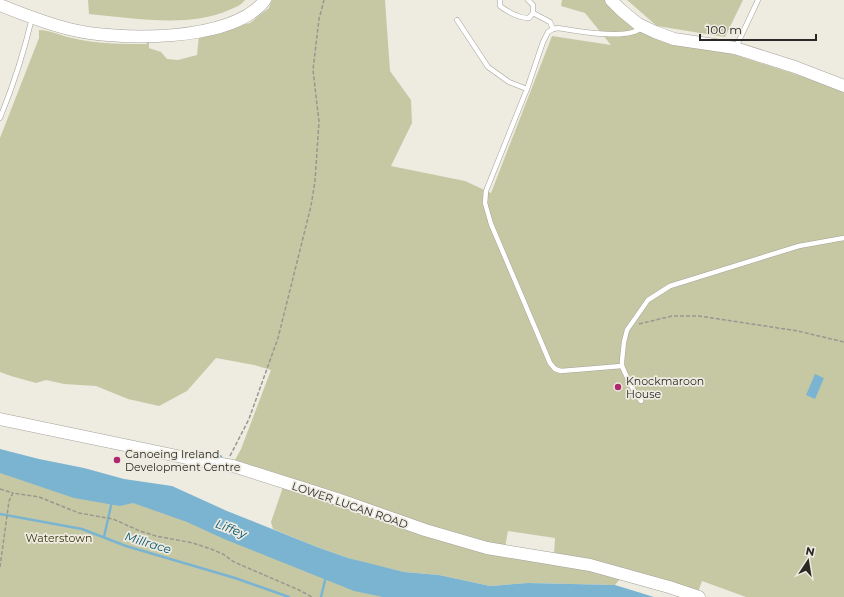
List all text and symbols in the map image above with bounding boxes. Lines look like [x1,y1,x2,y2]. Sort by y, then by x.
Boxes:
scale bar [700,16,816,42]
text: 100 m [706,22,742,37]
place label: Knockmaroon House [626,374,704,401]
marker: Knockmaroon House [613,382,623,392]
place label: Canoeing Ireland Development Centre [125,447,241,474]
marker: Canoeing Ireland Development Centre [112,455,122,465]
street label: LOWER LUCAN ROAD [290,479,410,531]
water label: Liffey [214,516,250,542]
water label: Millrace [123,528,173,557]
park label: Waterstown [26,531,92,545]
north arrow [788,541,828,581]
text: N [804,543,816,559]

